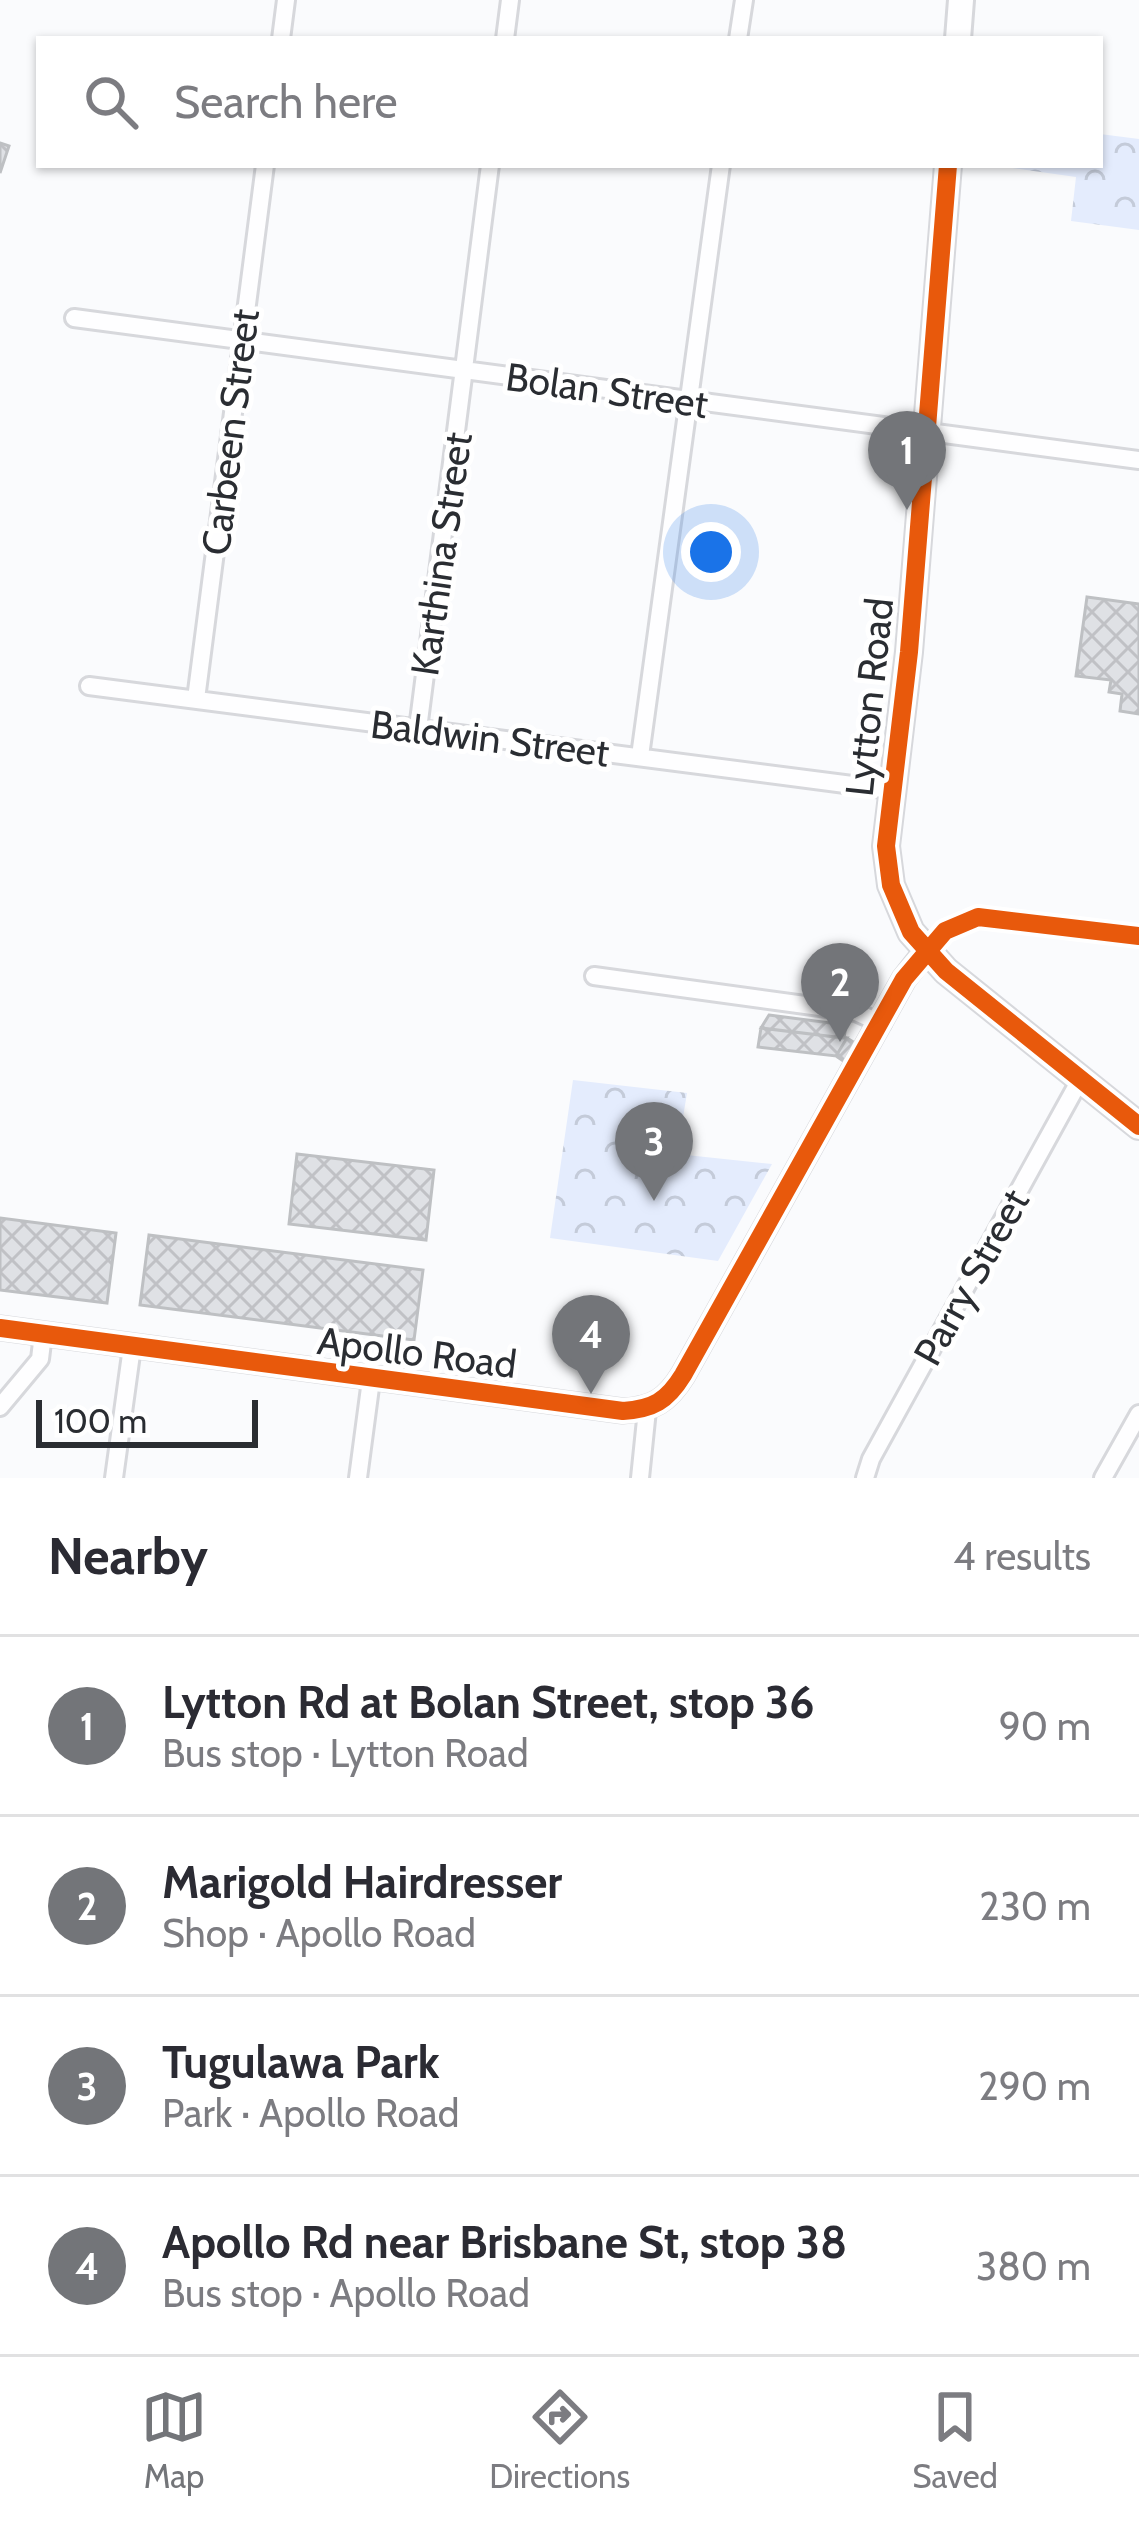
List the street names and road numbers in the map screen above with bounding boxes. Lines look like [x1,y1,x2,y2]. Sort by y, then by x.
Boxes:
street label: Carbeen Street [191,306,269,558]
street label: Bolan Street [503,352,711,428]
street label: Karthina Street [400,429,482,679]
street label: Lytton Road [835,596,903,798]
street label: Baldwin Street [368,700,612,776]
street label: Parry Street [903,1181,1039,1373]
street label: Apollo Road [315,1316,519,1388]

